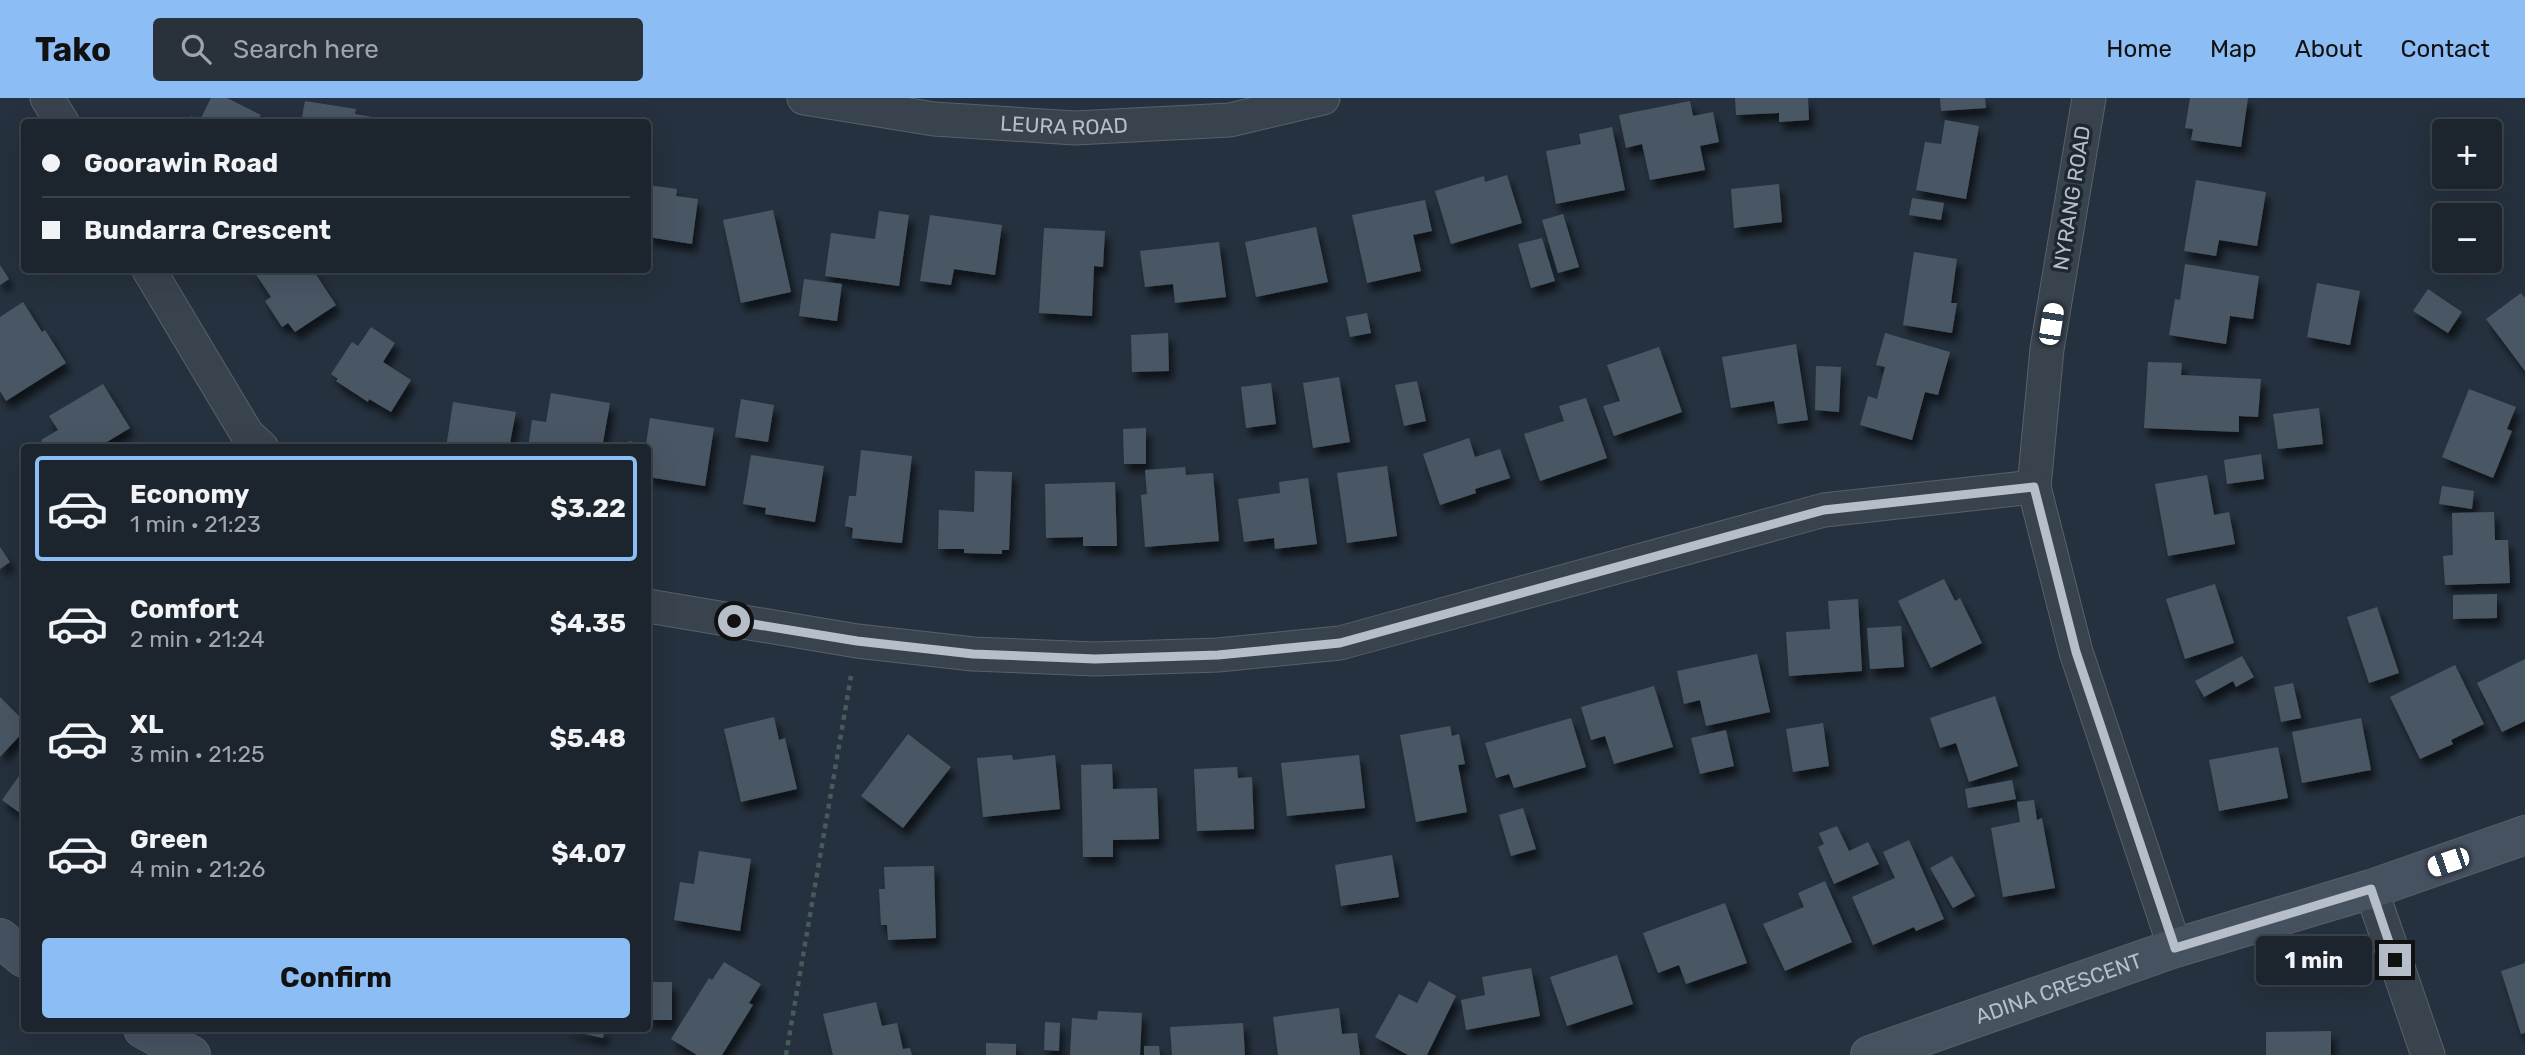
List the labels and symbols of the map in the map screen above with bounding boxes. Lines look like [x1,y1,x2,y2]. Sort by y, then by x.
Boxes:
street label: LEURA ROAD [999,110,1129,140]
street label: NYRANG ROAD [2048,124,2095,272]
car [2038,302,2065,346]
route start [718,605,750,637]
car [2425,845,2472,879]
callout: 1 min [2255,936,2370,984]
route end [2379,944,2411,976]
street label: ADINA CRESCENT [1972,948,2145,1029]

